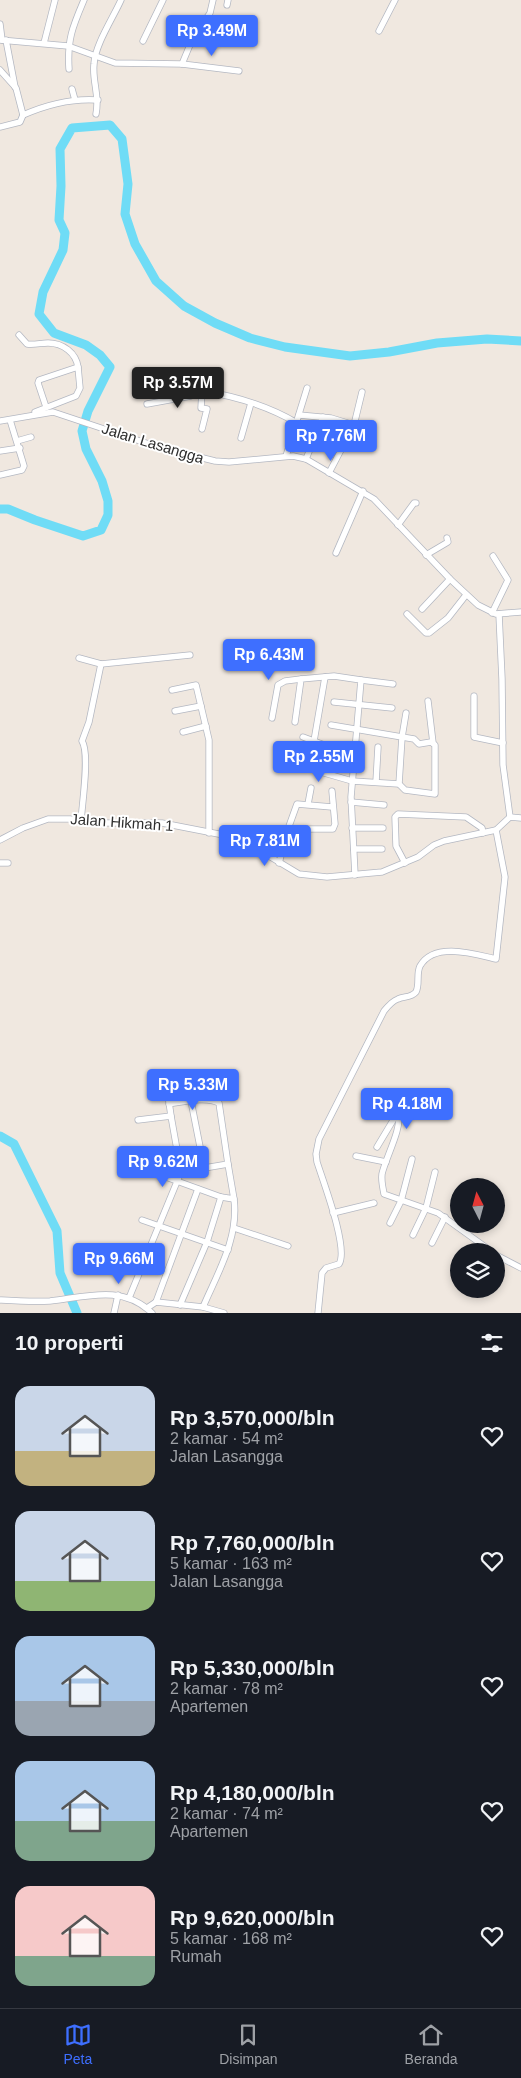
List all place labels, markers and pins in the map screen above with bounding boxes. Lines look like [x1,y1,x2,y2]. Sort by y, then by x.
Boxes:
pin: Rp 3.49M [160,15,264,57]
pin: Rp 3.57M [126,366,230,409]
pin: Rp 7.76M [279,420,383,462]
pin: Rp 6.43M [217,638,321,681]
pin: Rp 2.55M [267,740,371,783]
pin: Rp 7.81M [213,824,317,867]
pin: Rp 5.33M [141,1068,245,1111]
pin: Rp 4.18M [355,1088,459,1130]
pin: Rp 9.62M [111,1146,215,1188]
pin: Rp 9.66M [67,1242,171,1285]

